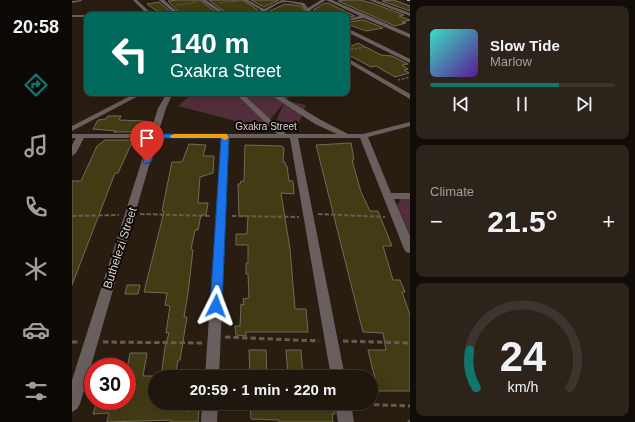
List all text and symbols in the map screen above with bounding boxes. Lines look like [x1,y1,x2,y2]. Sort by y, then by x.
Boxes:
text: 20:58 [13,17,59,37]
icon: left [104,28,156,80]
text: 140 m [170,28,249,59]
text: Slow Tide [490,37,560,54]
text: Marlow [490,54,532,69]
text: Gxakra Street [170,61,281,81]
icon: directions [22,71,50,99]
icon: previous [450,93,472,115]
icon: pause [511,93,533,115]
icon: next [573,93,595,115]
pin [130,121,164,162]
street label: Gxakra Street [235,121,297,132]
icon: arrive [136,127,158,149]
icon: music [22,132,50,160]
text: Climate [430,184,474,199]
icon: phone [22,193,50,221]
street label: Buthelezi Street [100,205,140,290]
text: 21.5° [487,205,558,238]
text: − [430,209,443,234]
text: + [602,209,615,234]
icon: climate [22,255,50,283]
position arrow [195,285,237,327]
icon: car [22,316,50,344]
text: 24 [499,332,546,379]
speed limit sign: 30 [84,358,136,410]
icon: filters [22,377,50,405]
text: km/h [507,378,538,394]
text: 20:59 · 1 min · 220 m [190,381,336,398]

